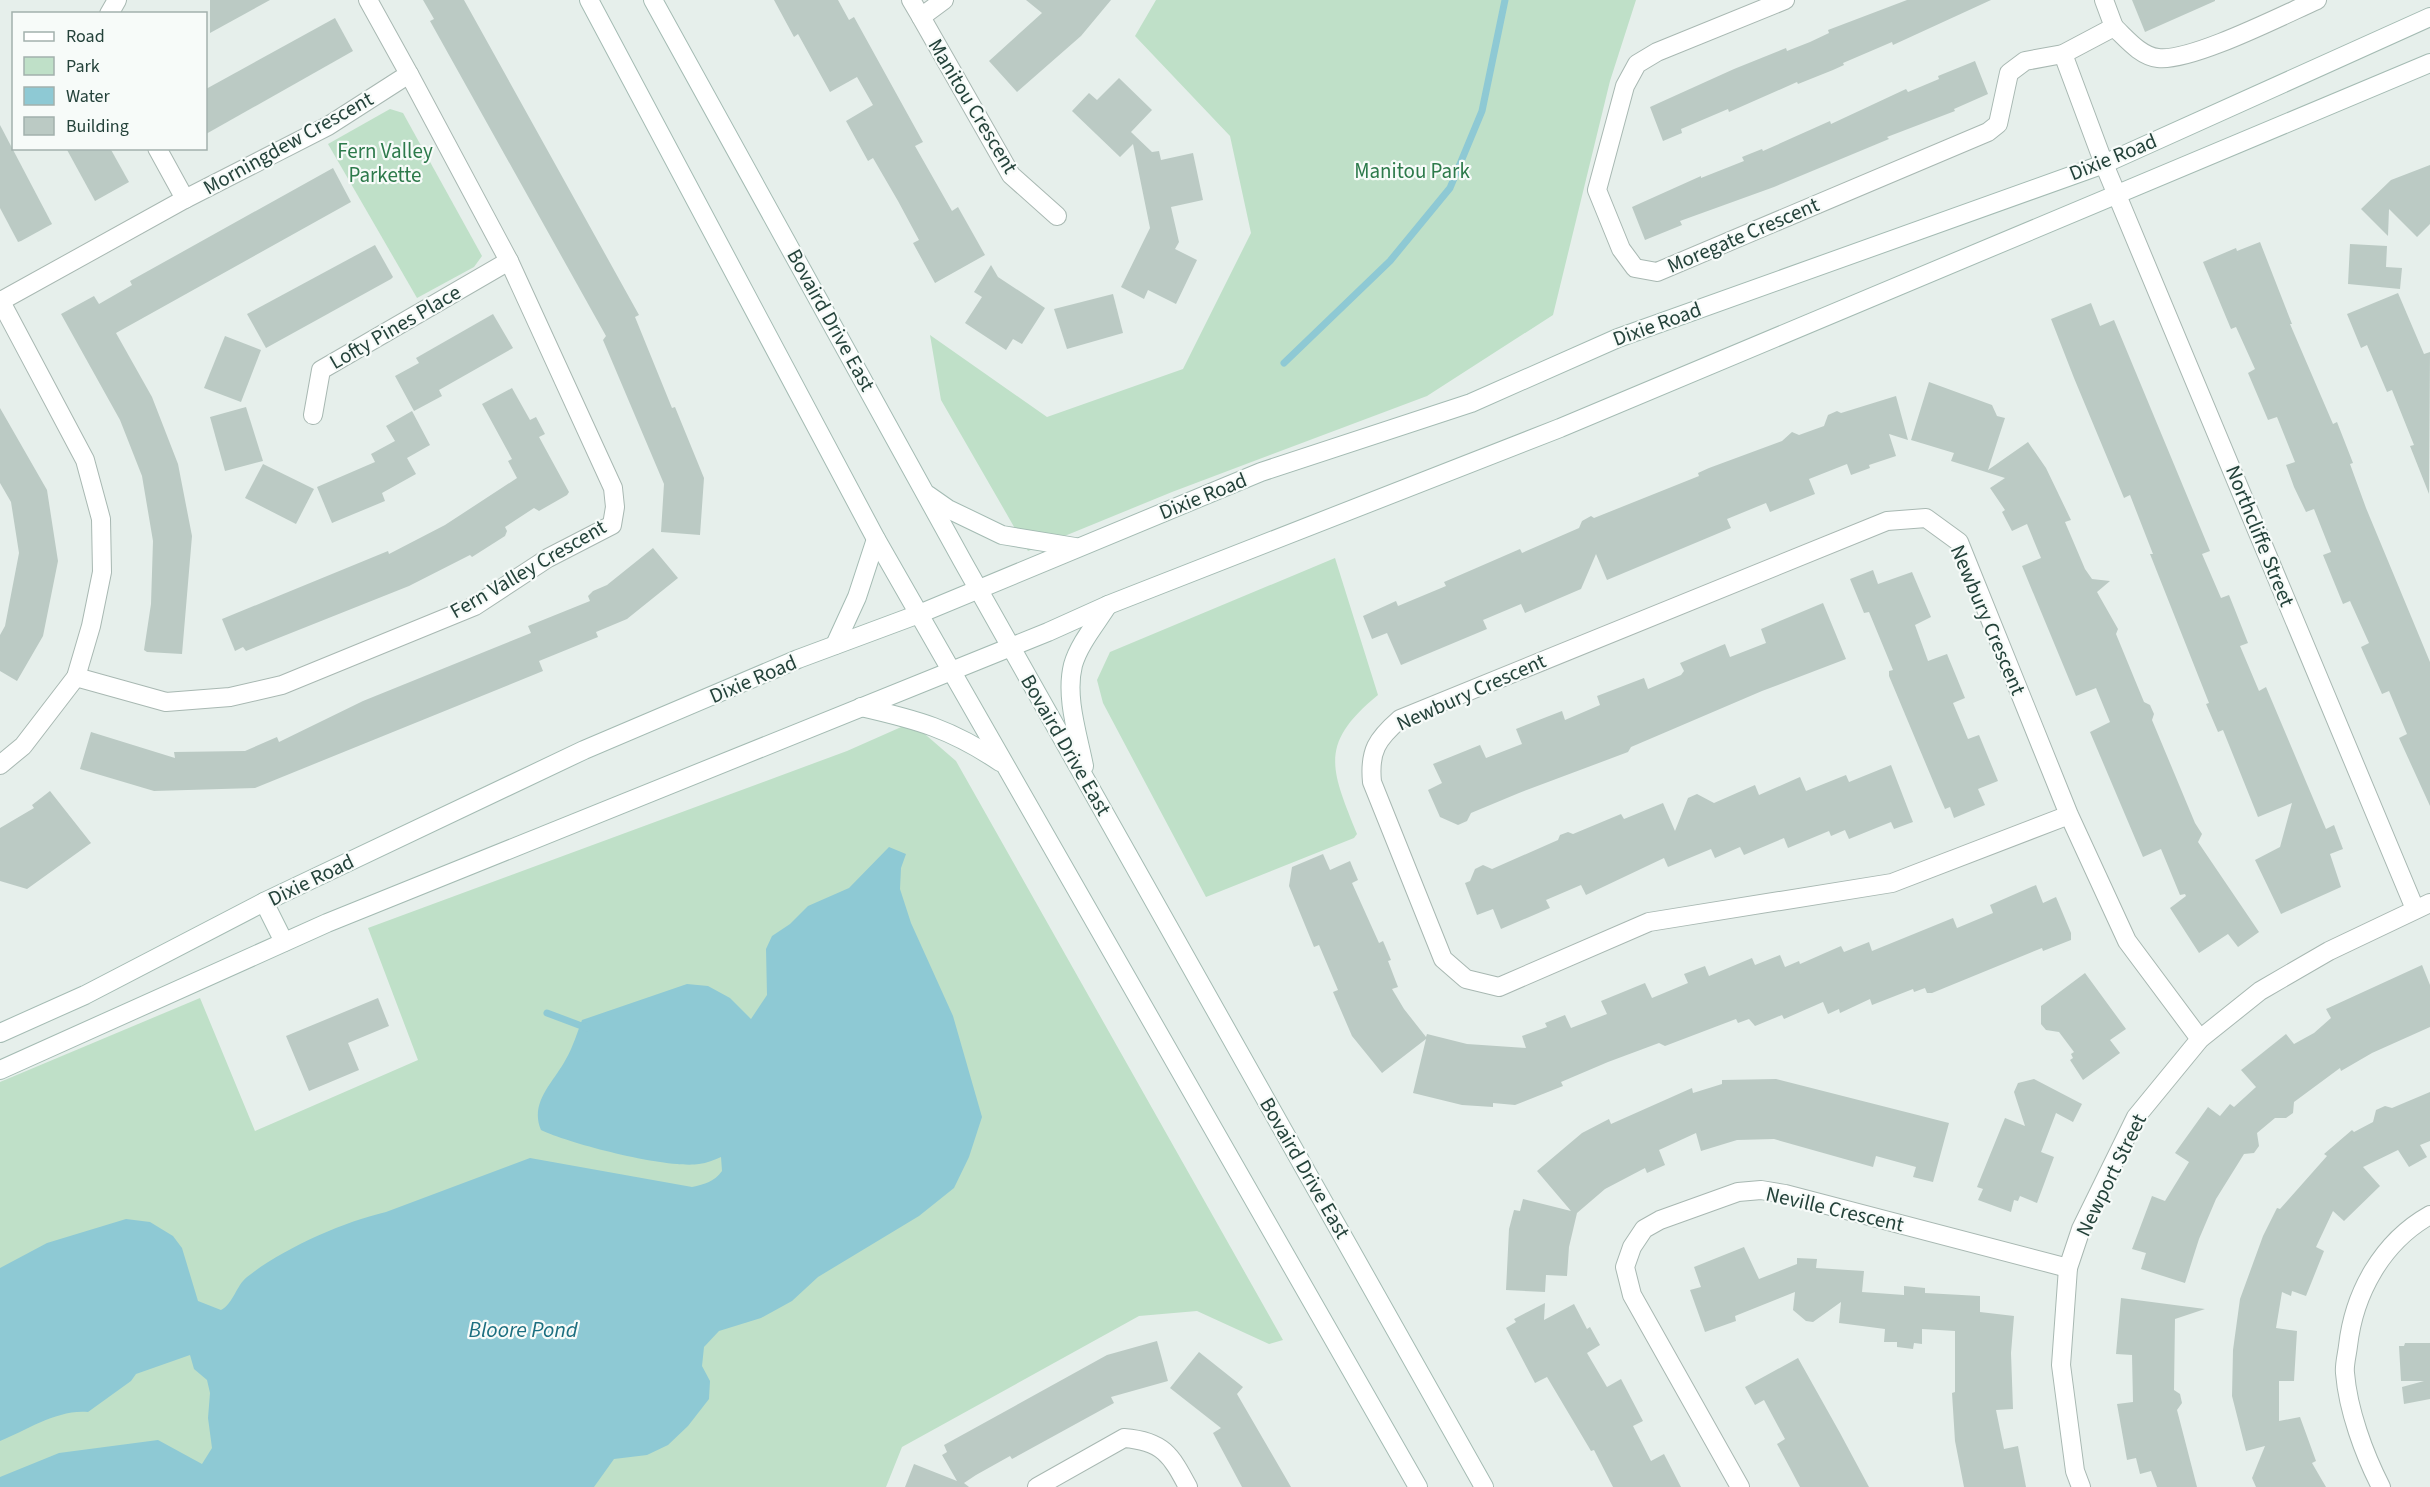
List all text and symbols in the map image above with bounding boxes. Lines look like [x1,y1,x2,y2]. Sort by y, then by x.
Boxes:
legend [12,12,207,150]
text: Road [66,24,105,49]
street label: Manitou Crescent [921,33,1025,179]
text: Park [66,54,100,79]
text: Water [66,84,110,109]
street label: Morningdew Crescent [198,84,378,202]
text: Building [66,114,129,139]
street label: Dixie Road [2065,126,2161,188]
park label: Fern Valley Parkette [337,136,433,190]
park label: Manitou Park [1354,156,1470,186]
street label: Moregate Crescent [1662,189,1824,281]
street label: Bovaird Drive East [779,243,883,397]
street label: Lofty Pines Place [324,277,466,377]
street label: Dixie Road [1608,294,1706,354]
street label: Northcliffe Street [2218,461,2302,611]
street label: Dixie Road [1155,465,1251,527]
street label: Fern Valley Crescent [444,512,612,626]
street label: Newbury Crescent [1943,540,2033,700]
street label: Newbury Crescent [1392,646,1550,738]
street label: Dixie Road [705,647,801,711]
street label: Bovaird Drive East [1013,669,1119,821]
street label: Dixie Road [263,846,359,914]
street label: Bovaird Drive East [1252,1092,1358,1244]
street label: Newport Street [2068,1108,2154,1242]
street label: Neville Crescent [1763,1179,1907,1239]
water label: Bloore Pond [468,1314,579,1346]

